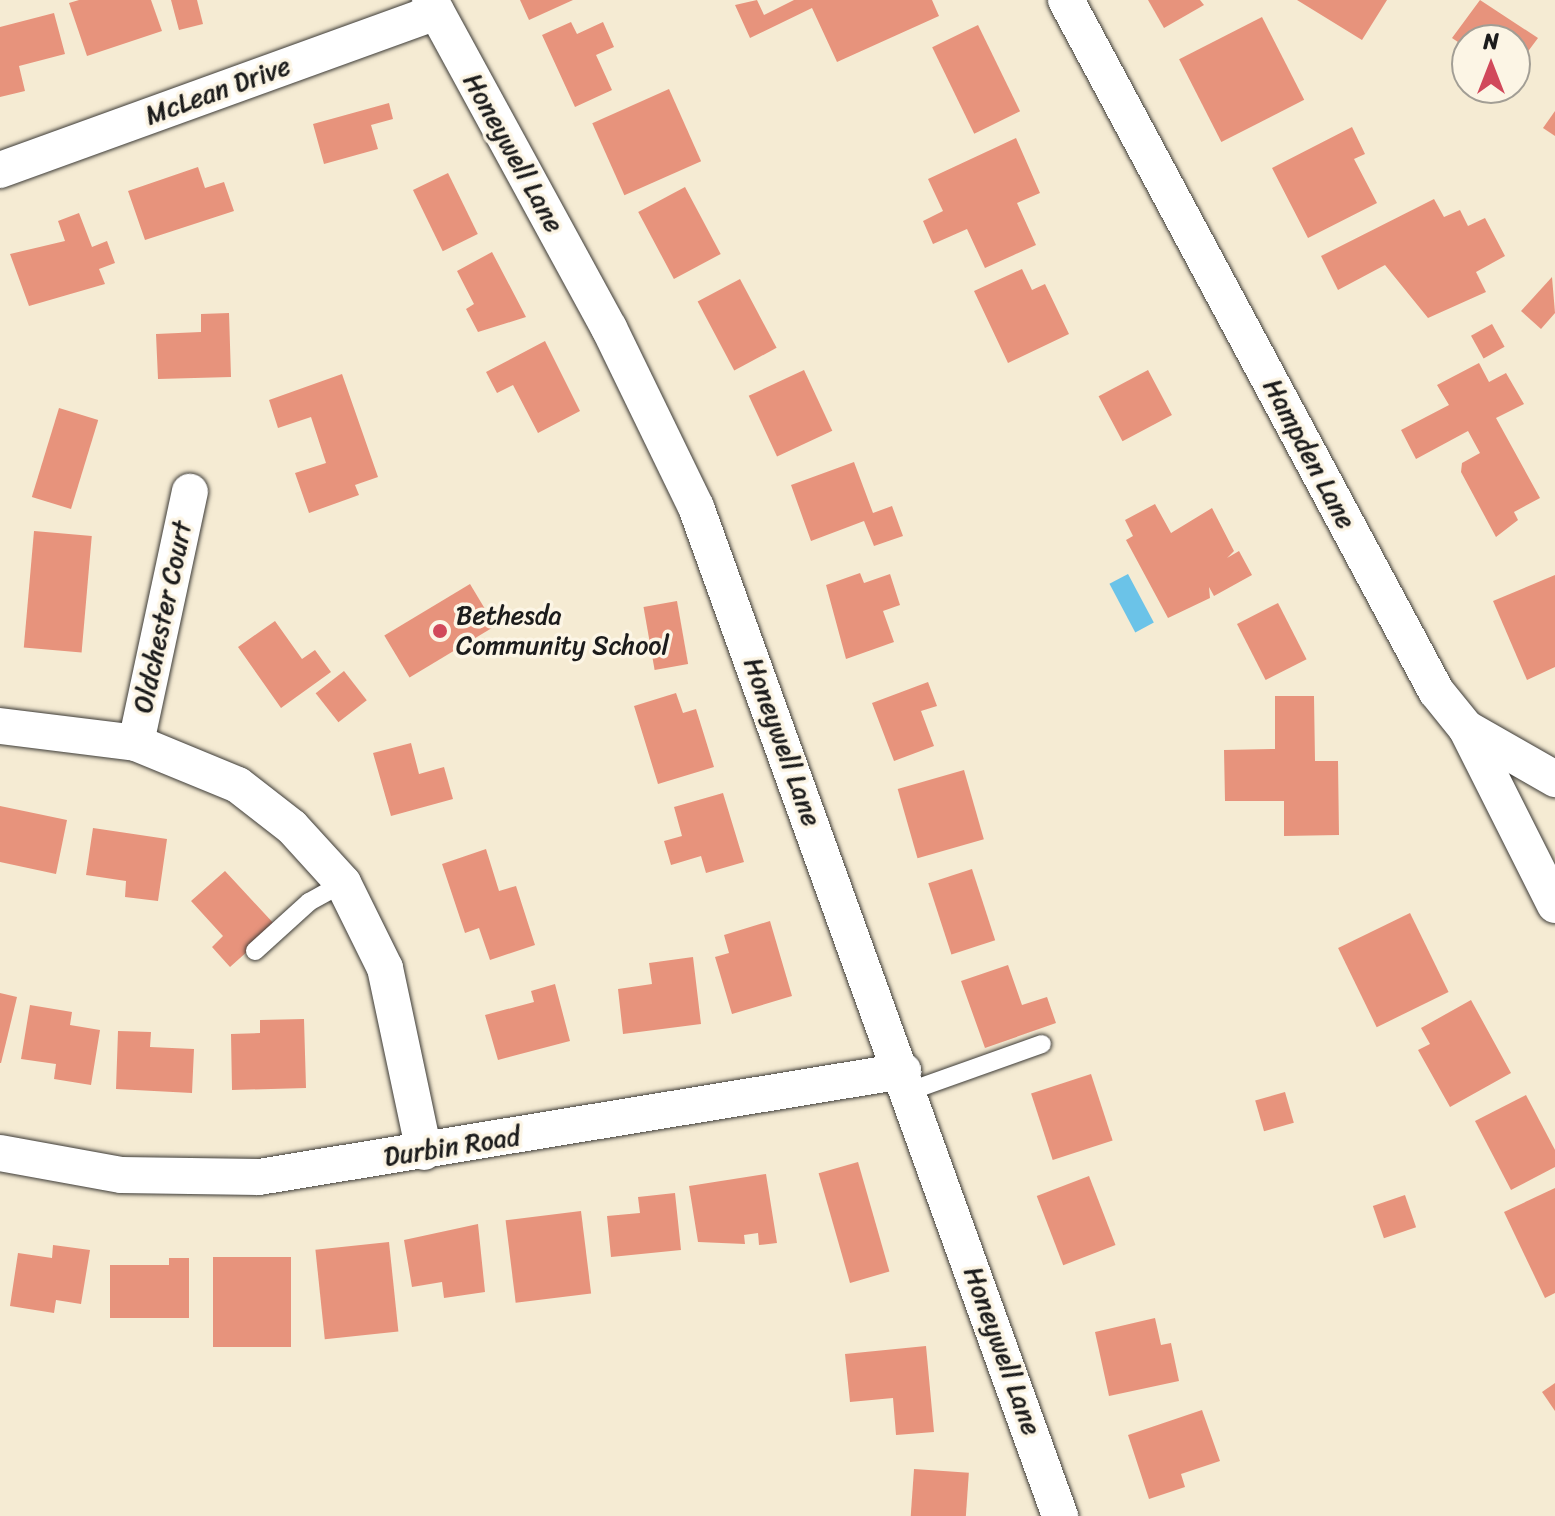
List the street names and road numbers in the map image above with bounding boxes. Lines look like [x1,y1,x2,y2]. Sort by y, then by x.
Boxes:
street label: McLean Drive [141,50,295,132]
street label: Honeywell Lane [456,68,570,238]
street label: Hampden Lane [1256,374,1362,534]
street label: Oldchester Court [127,518,199,716]
street label: Honeywell Lane [737,653,827,831]
street label: Durbin Road [381,1121,523,1173]
street label: Honeywell Lane [957,1262,1047,1440]

